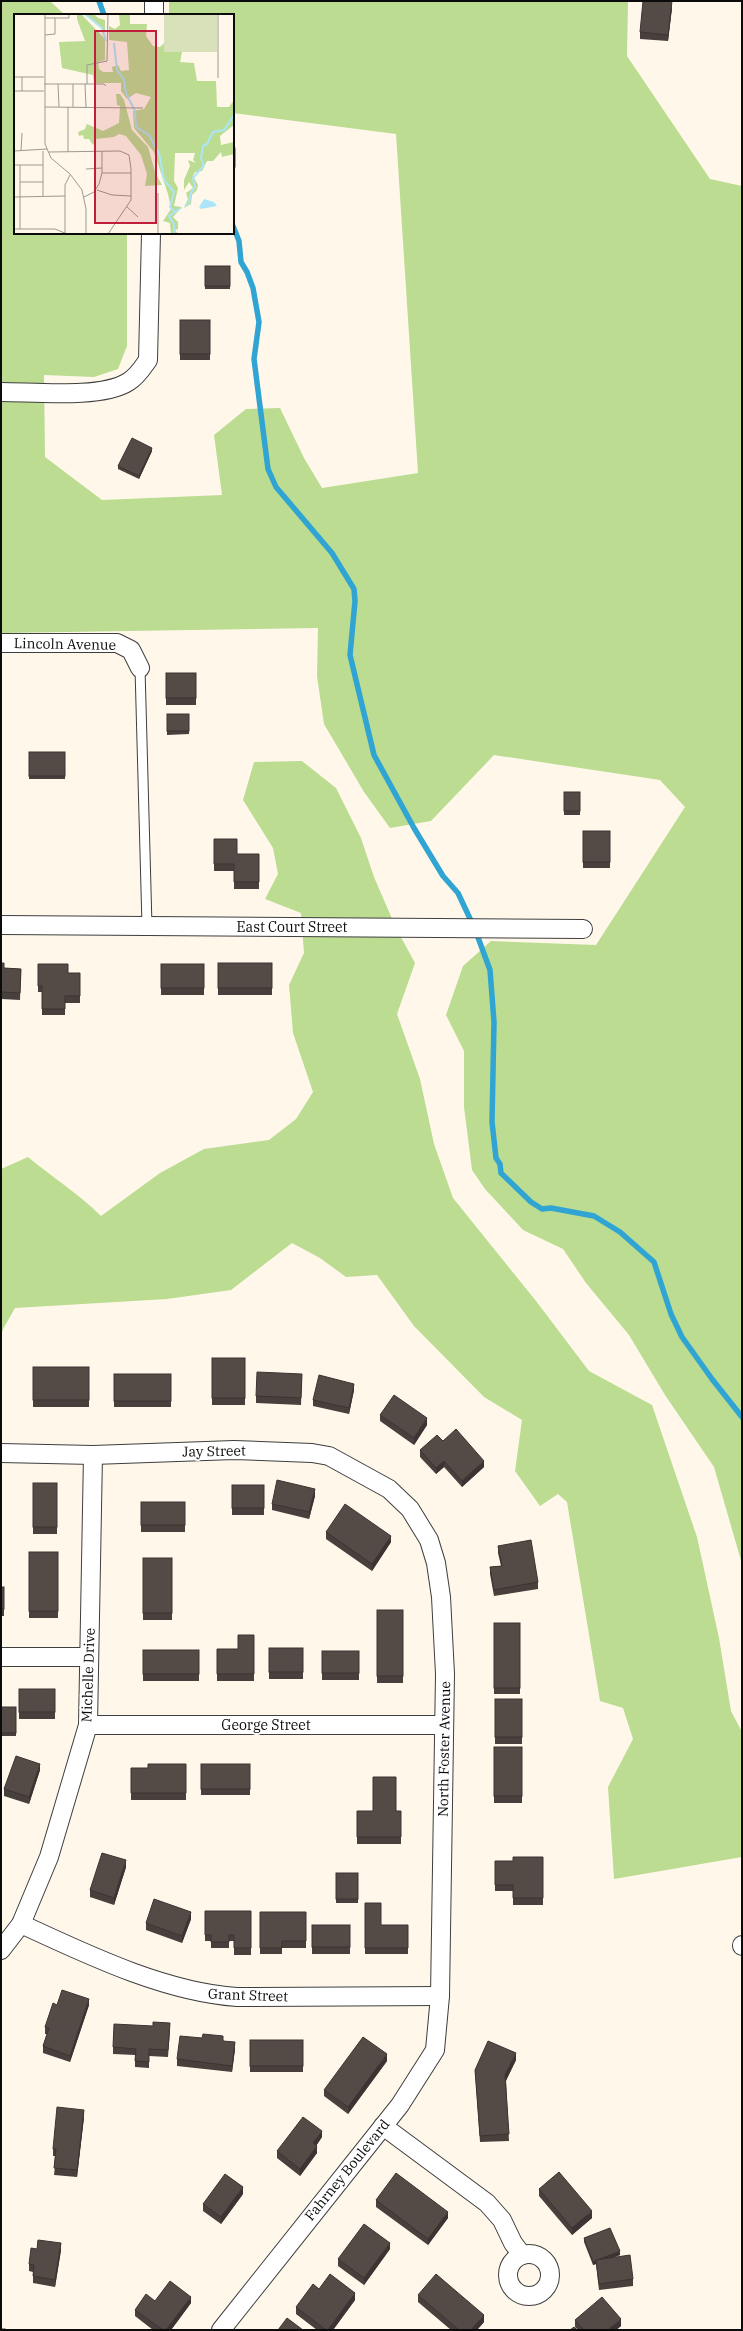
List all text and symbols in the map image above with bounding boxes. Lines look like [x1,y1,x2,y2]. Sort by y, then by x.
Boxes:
inset map [14,14,234,234]
street label: Lincoln Avenue [14,634,116,654]
street label: East Court Street [237,918,348,936]
street label: Jay Street [182,1441,246,1461]
street label: Michelle Drive [77,1627,99,1723]
street label: North Foster Avenue [434,1681,454,1817]
street label: George Street [221,1716,311,1734]
street label: Grant Street [208,1985,289,2005]
street label: Fahrney Boulevard [301,2115,394,2224]

